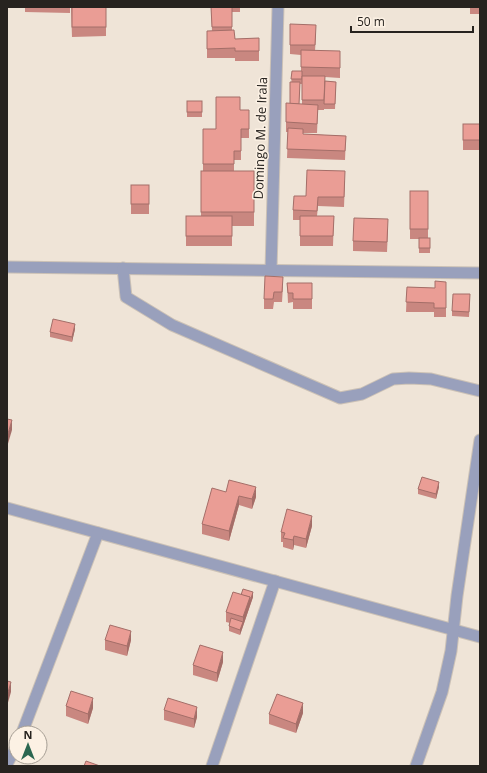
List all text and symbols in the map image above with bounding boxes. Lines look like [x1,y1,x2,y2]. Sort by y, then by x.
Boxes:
scale bar [351,8,473,34]
text: 50 m [357,13,385,30]
street label: Domingo M. de Irala [249,76,271,200]
north arrow [8,725,48,765]
text: N [24,727,32,742]

